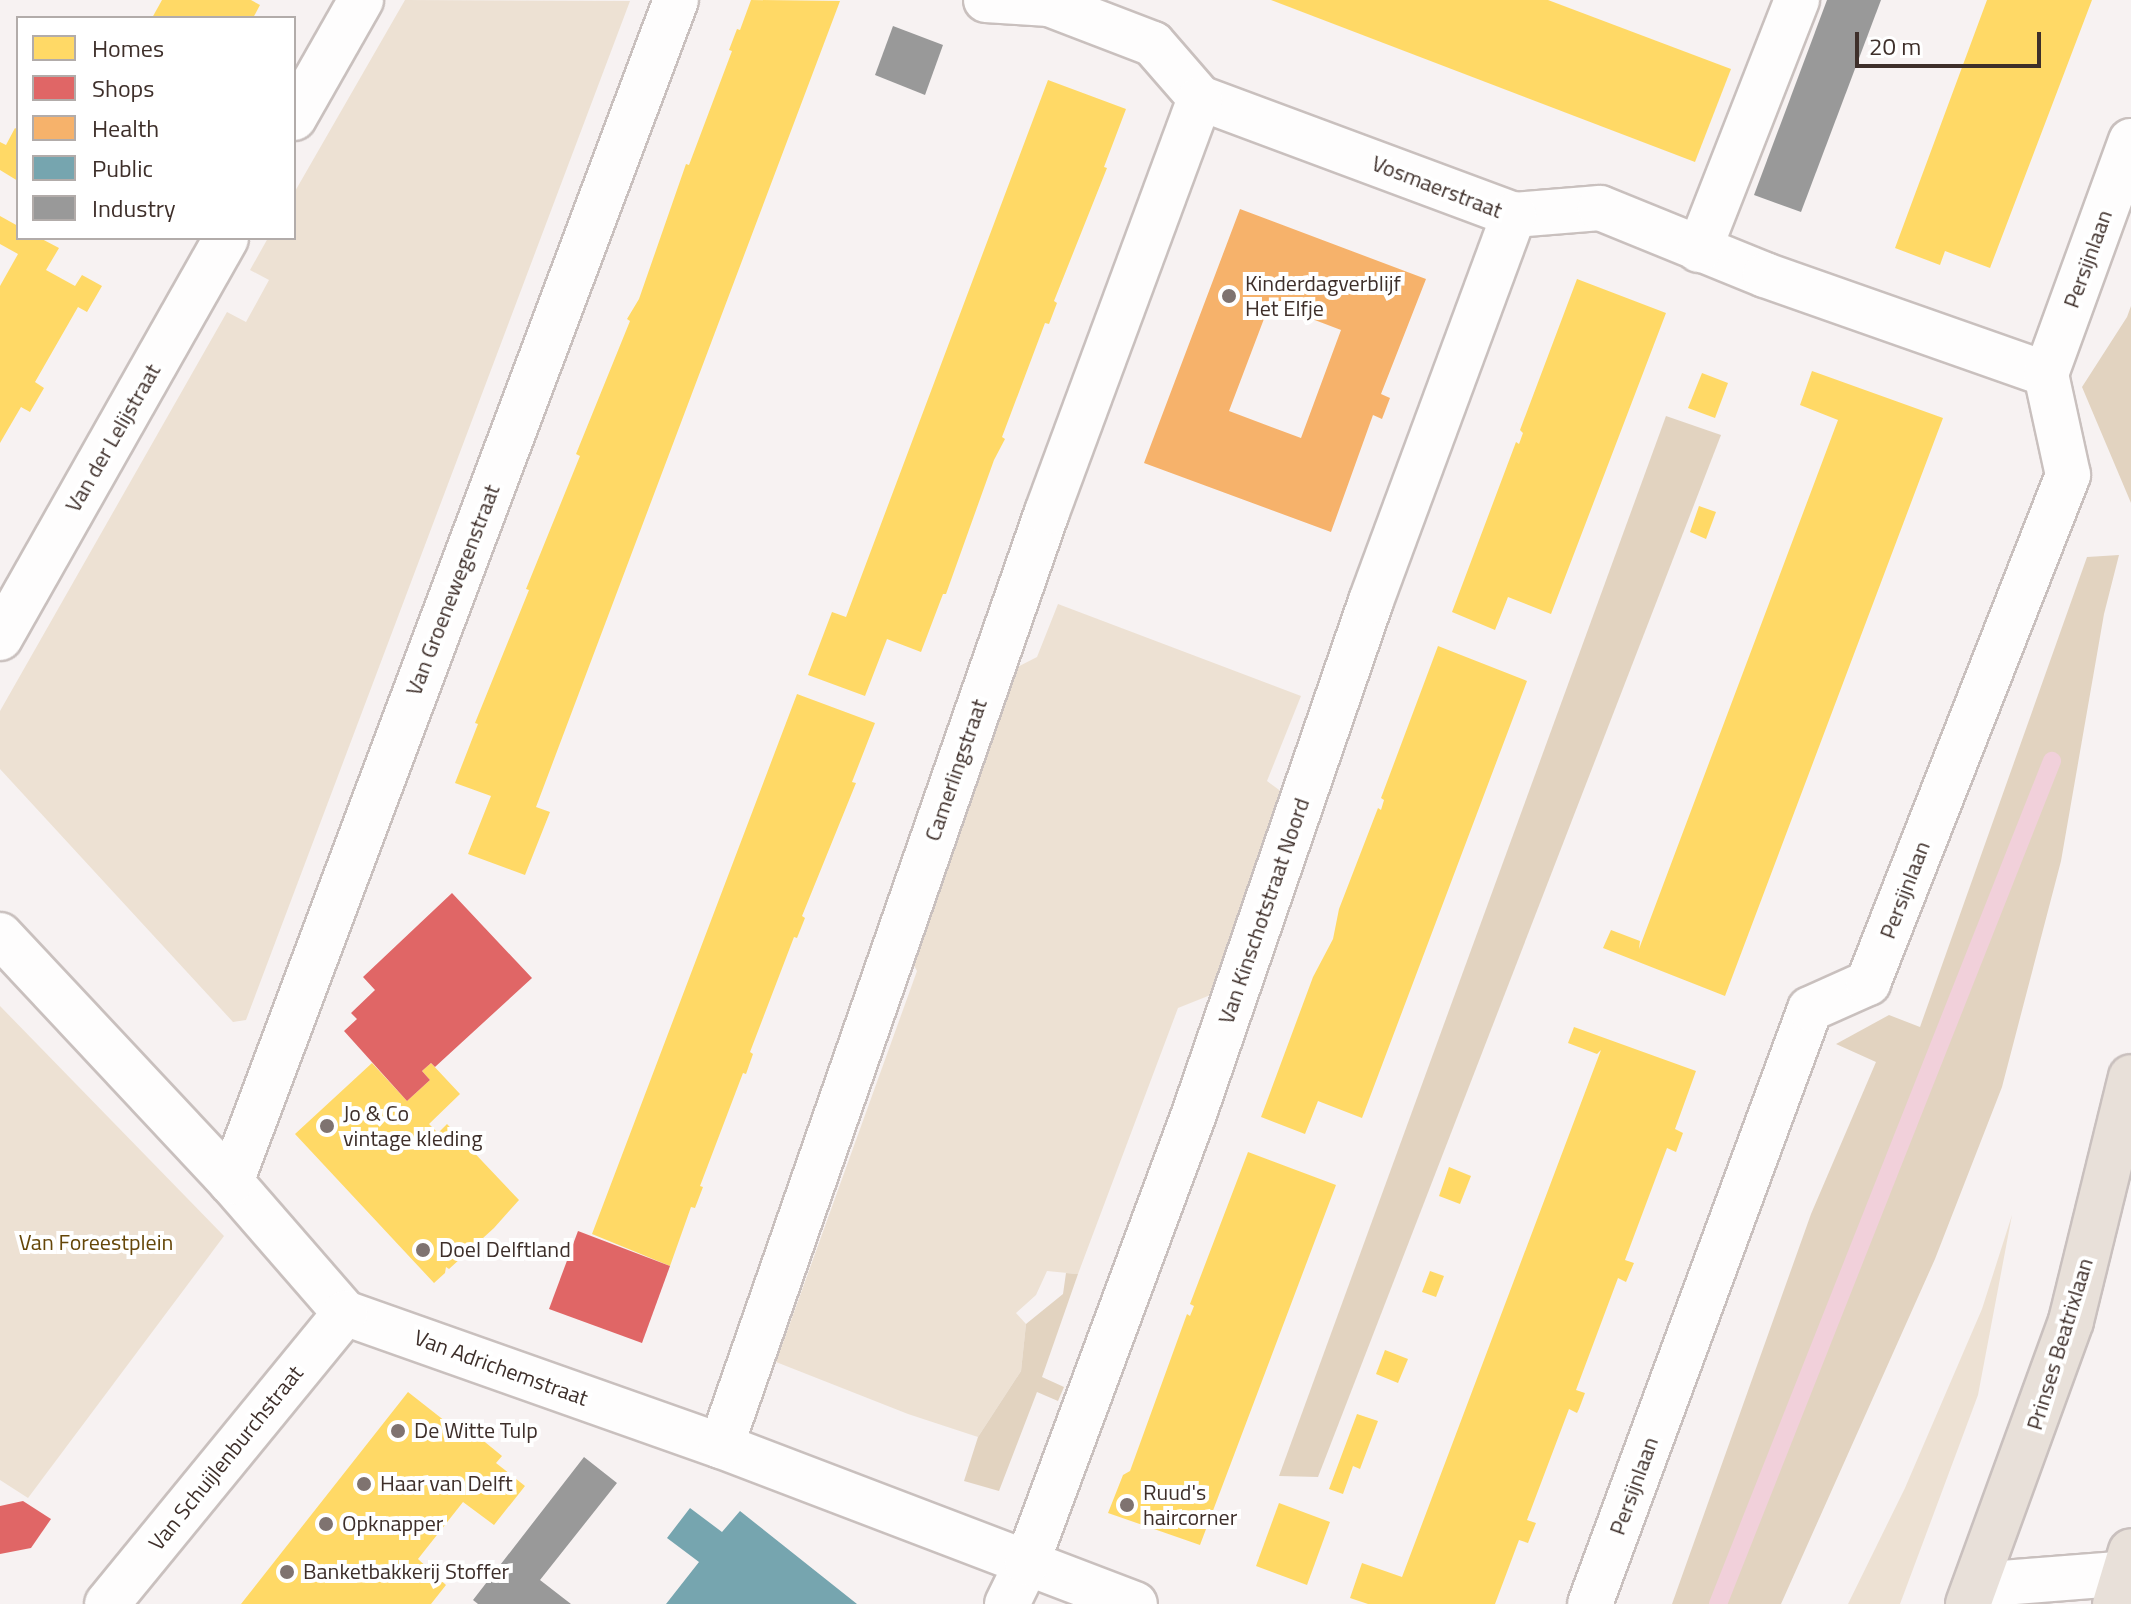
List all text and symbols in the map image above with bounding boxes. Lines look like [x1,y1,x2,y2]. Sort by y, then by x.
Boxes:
legend [16,16,296,240]
scale bar [1859,16,2045,66]
text: 20 m [1869,28,1921,64]
text: Homes [92,30,164,66]
text: Shops [92,70,154,106]
text: Health [92,110,159,146]
text: Public [92,150,153,186]
street label: Vosmaerstraat [1368,150,1506,224]
text: Industry [92,190,176,226]
street label: Persijnlaan [2058,206,2118,312]
place label: Kinderdagverblijf Het Elfje [1245,270,1401,322]
marker: Kinderdagverblijf Het Elfje [1220,287,1238,305]
street label: Van der Lelijstraat [60,359,166,517]
street label: Van Groenewegenstraat [401,481,505,699]
street label: Camerlingstraat [919,696,993,844]
street label: Van Kinschotstraat Noord [1213,795,1315,1027]
street label: Persijnlaan [1874,838,1936,942]
place label: Jo & Co vintage kleding [343,1100,482,1152]
marker: Jo & Co vintage kleding [318,1117,336,1135]
park label: Van Foreestplein [19,1230,173,1256]
place label: Doel Delftland [439,1237,571,1263]
marker: Doel Delftland [414,1241,432,1259]
street label: Prinses Beatrixlaan [2021,1255,2099,1433]
street label: Van Adrichemstraat [410,1324,592,1412]
street label: Van Schuijlenburchstraat [143,1360,309,1556]
place label: De Witte Tulp [414,1418,538,1444]
marker: De Witte Tulp [389,1422,407,1440]
street label: Persijnlaan [1604,1433,1664,1539]
place label: Haar van Delft [380,1471,513,1497]
marker: Haar van Delft [355,1475,373,1493]
place label: Ruud's haircorner [1143,1479,1237,1530]
marker: Ruud's haircorner [1118,1496,1136,1514]
place label: Opknapper [342,1511,443,1537]
marker: Opknapper [317,1515,335,1533]
place label: Banketbakkerij Stoffer [303,1559,509,1585]
marker: Banketbakkerij Stoffer [278,1563,296,1581]

